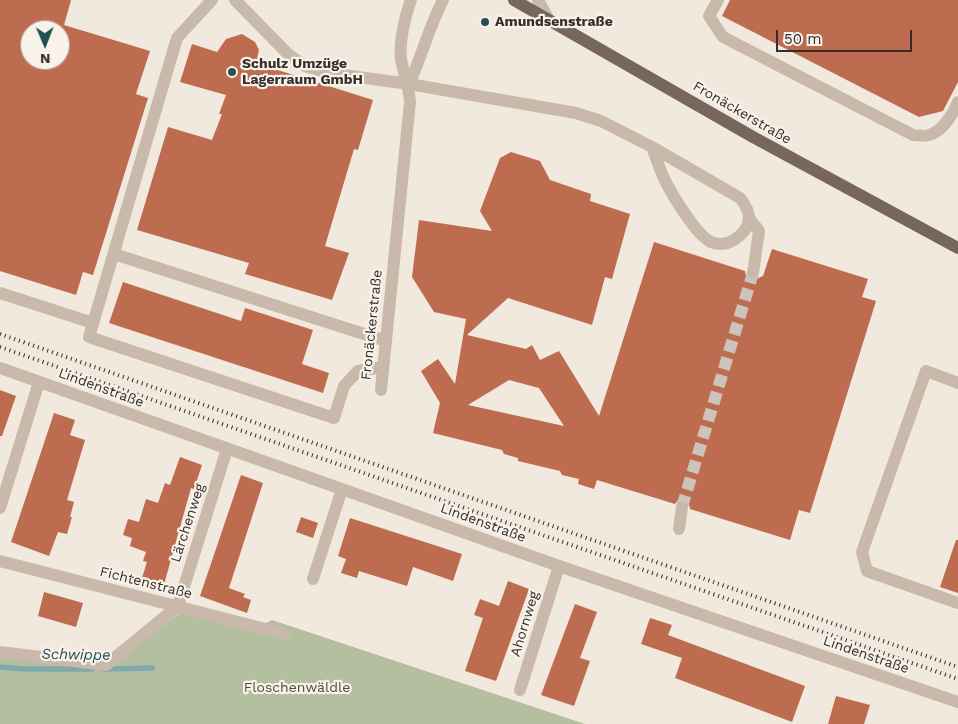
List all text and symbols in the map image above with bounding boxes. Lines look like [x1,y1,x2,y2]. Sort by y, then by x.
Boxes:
place label: Amundsenstraße [495,14,613,30]
marker: Amundsenstraße [479,16,491,28]
north arrow [20,20,70,70]
scale bar [778,20,914,52]
text: 50 m [784,30,821,48]
text: N [40,51,51,67]
place label: Schulz Umzüge Lagerraum GmbH [242,56,363,88]
marker: Schulz Umzüge Lagerraum GmbH [226,66,238,78]
street label: Fronäckerstraße [690,78,794,148]
street label: Fronäckerstraße [358,269,386,381]
street label: Lindenstraße [56,365,146,411]
street label: Lärchenweg [167,481,209,565]
street label: Lindenstraße [438,500,528,546]
street label: Fichtenstraße [98,563,194,603]
street label: Ahornweg [507,589,543,659]
street label: Lindenstraße [821,632,911,678]
water label: Schwippe [41,645,111,665]
park label: Floschenwäldle [244,680,350,696]

